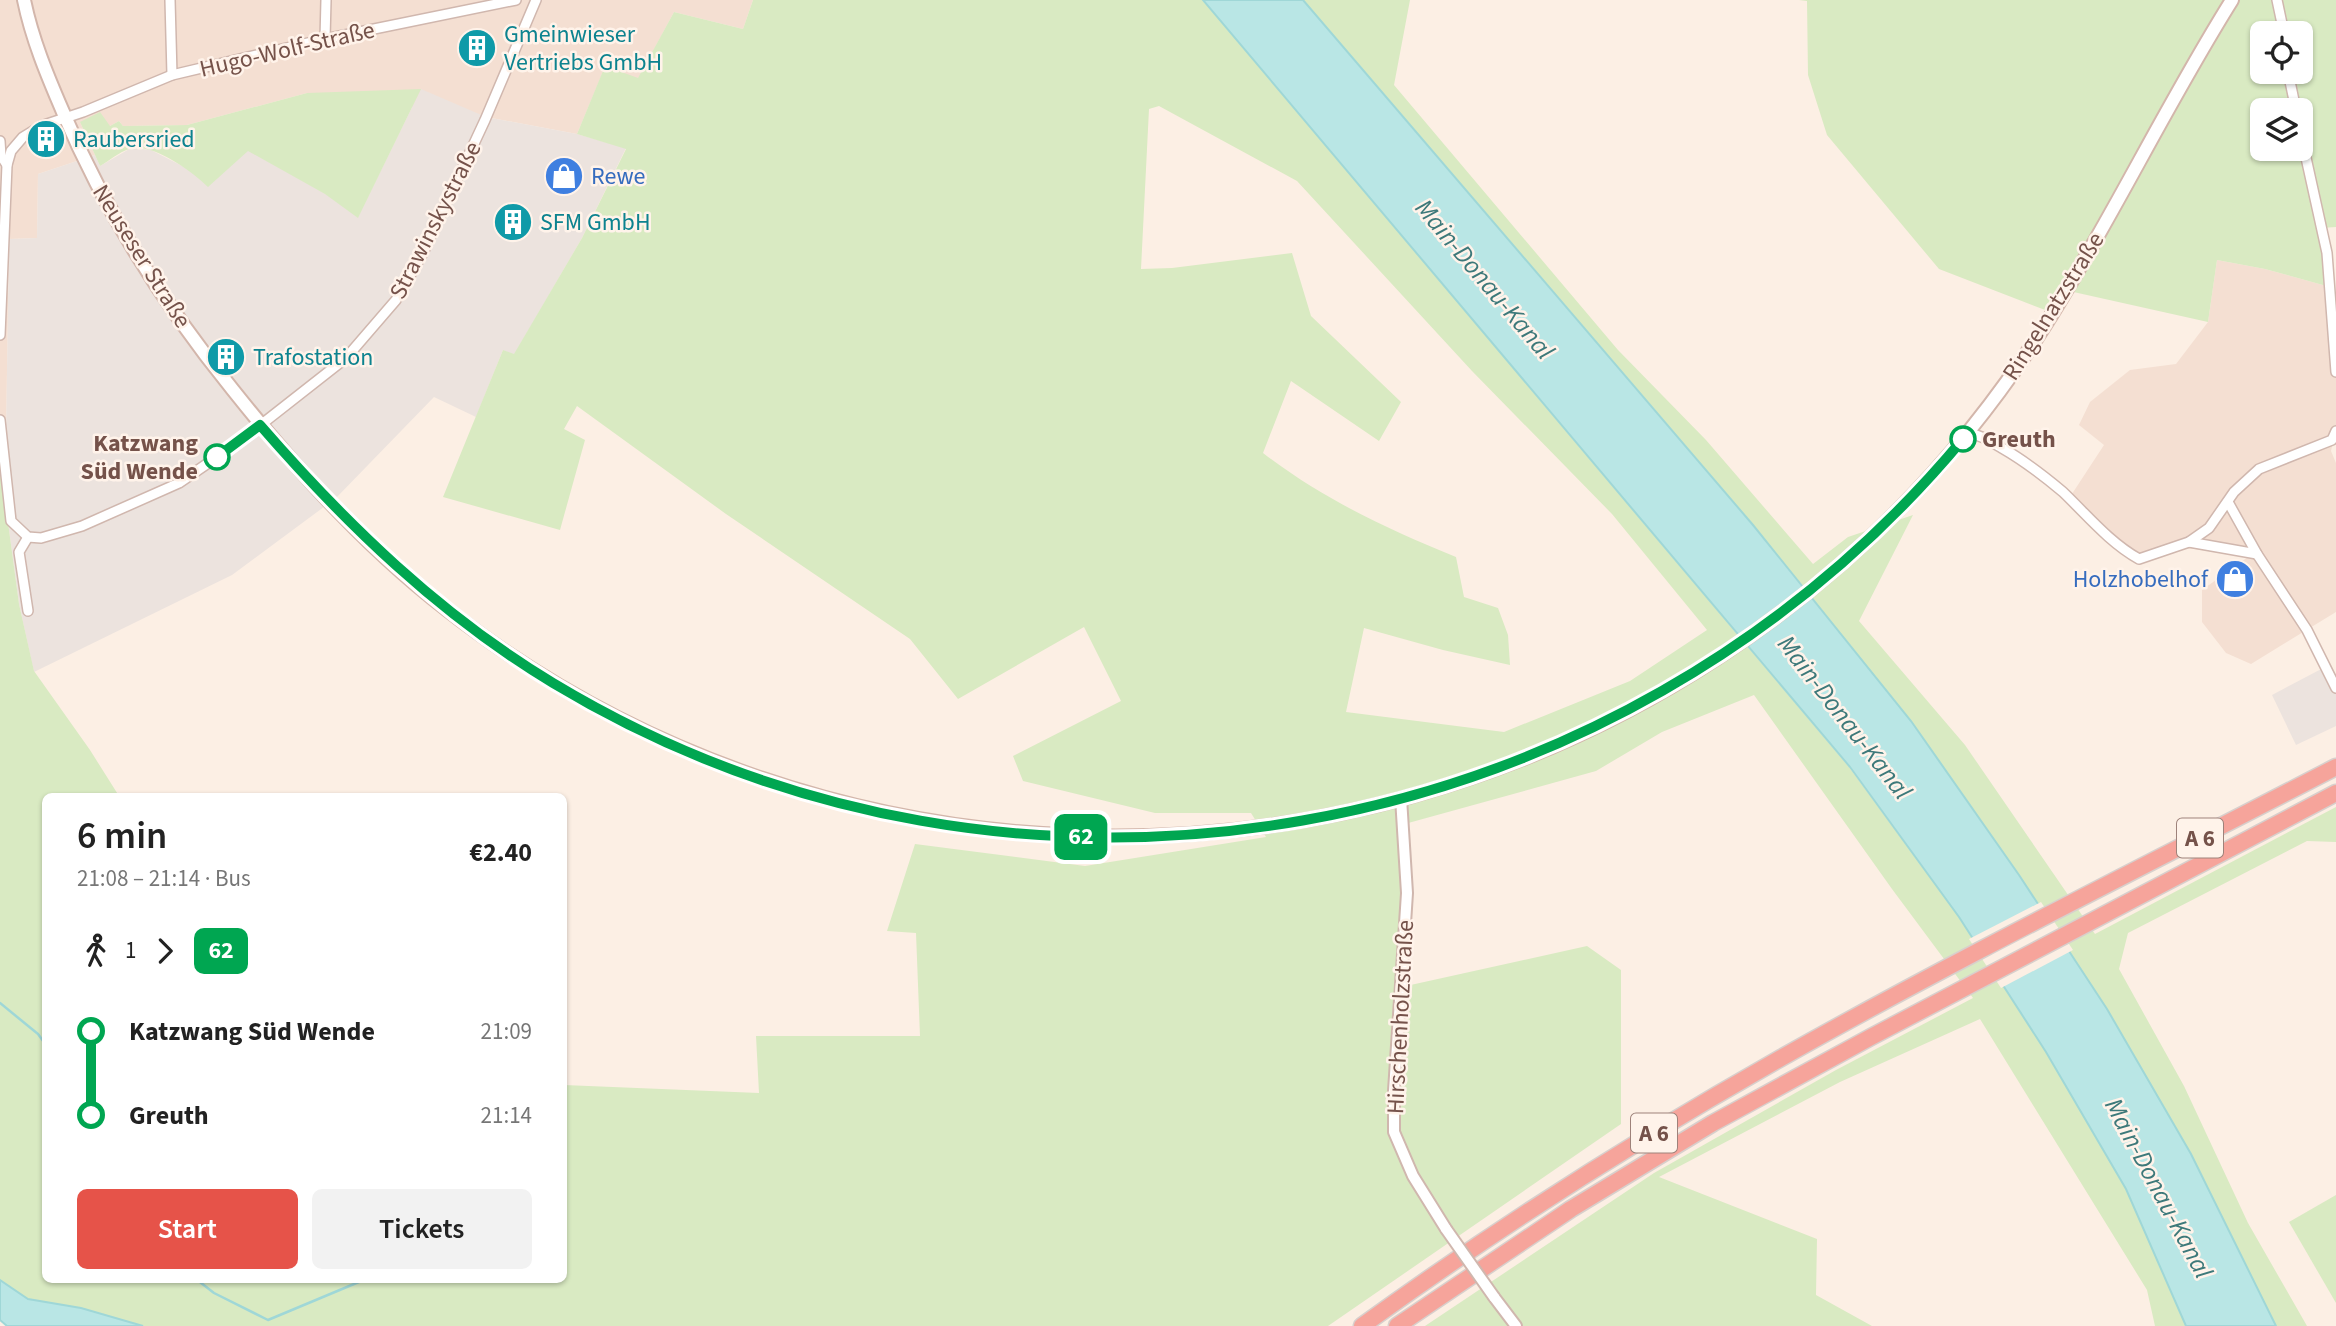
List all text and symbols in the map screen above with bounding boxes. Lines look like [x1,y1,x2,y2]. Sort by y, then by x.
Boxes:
street label: Hugo-Wolf-Straße [196,12,378,87]
place label: Gmeinwieser Vertriebs GmbH [504,17,662,80]
map controls [2250,21,2313,161]
button: locate [2250,21,2313,84]
building icon: Gmeinwieser Vertriebs GmbH [456,27,498,69]
button: layers [2250,98,2313,161]
building icon: Raubersried [25,118,67,160]
place label: Raubersried [73,122,195,157]
street label: Strawinskystraße [381,135,490,305]
shop icon: Rewe [543,155,585,197]
place label: Rewe [591,159,646,194]
street label: Neuseser Straße [83,178,200,335]
water label: Main-Donau-Kanal [1406,191,1563,368]
building icon: SFM GmbH [492,201,534,243]
place label: SFM GmbH [540,205,651,240]
street label: Ringelnatzstraße [1994,225,2113,387]
building icon: Trafostation [205,336,247,378]
place label: Trafostation [253,340,373,375]
place label: Greuth [1982,422,2056,457]
place label: Katzwang Süd Wende [81,426,198,489]
marker: Greuth [1950,426,1976,452]
marker: Katzwang Süd Wende [204,444,230,470]
shop icon: Holzhobelhof [2214,558,2256,600]
place label: Holzhobelhof [2073,562,2209,597]
water label: Main-Donau-Kanal [1769,627,1921,808]
text: 6 min [77,809,167,863]
line badge: 62 [1050,814,1112,860]
road number: A 6 [2177,818,2223,858]
text: 62 [1068,819,1094,854]
text: €2.40 [469,834,532,871]
text: 21:08 – 21:14 · Bus [77,862,251,895]
street label: Hirschenholzstraße [1378,919,1423,1115]
icon: walk [77,932,115,970]
icon: forward [146,932,184,970]
text: 62 [208,933,234,968]
text: 1 [125,934,136,967]
text: Katzwang Süd Wende [129,1013,375,1050]
text: 21:09 [481,1015,532,1048]
water label: Main-Donau-Kanal [2095,1091,2222,1286]
text: Greuth [129,1097,209,1134]
text: 21:14 [481,1099,532,1132]
road number: A 6 [1631,1114,1677,1152]
button: Start [77,1189,298,1269]
button: Tickets [312,1189,532,1269]

